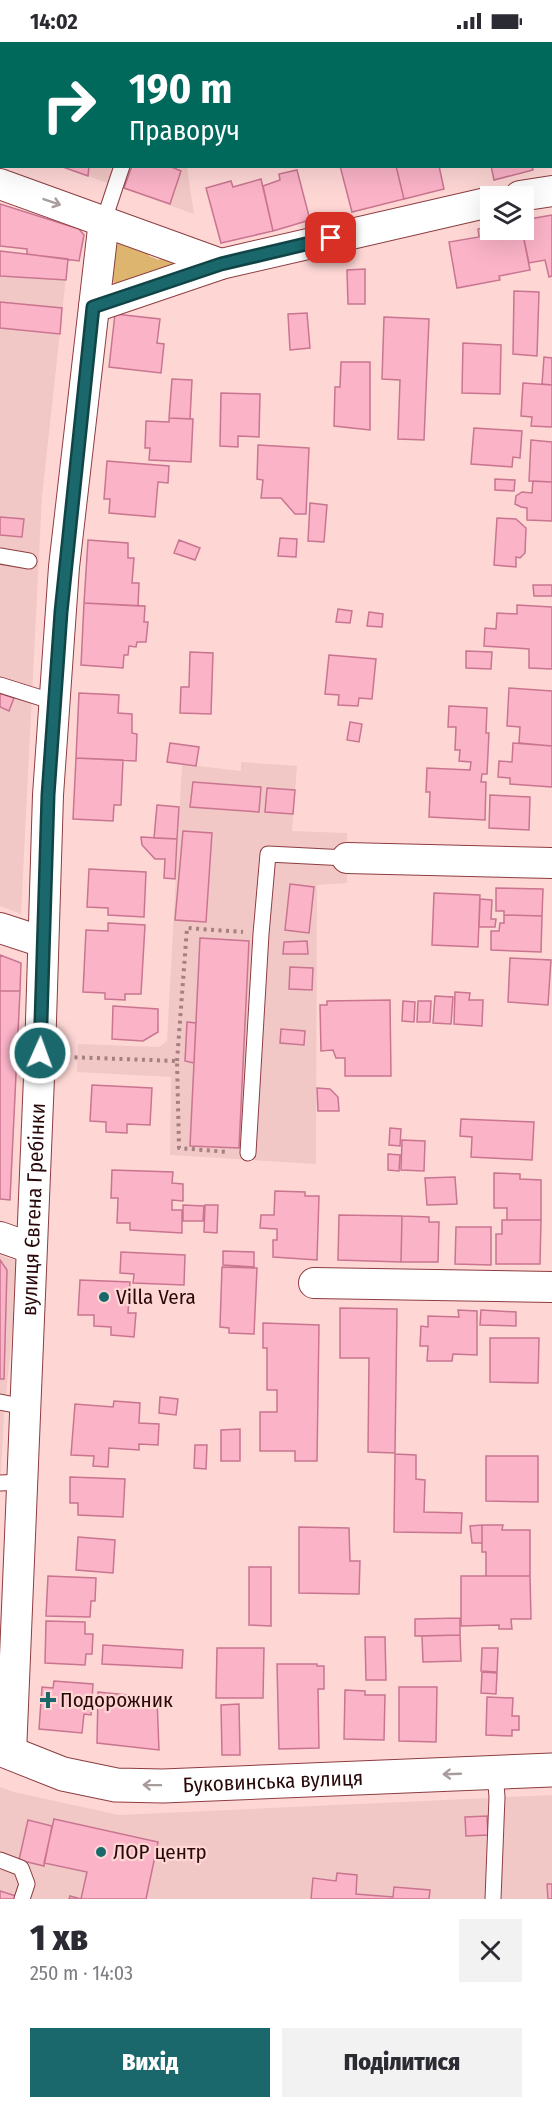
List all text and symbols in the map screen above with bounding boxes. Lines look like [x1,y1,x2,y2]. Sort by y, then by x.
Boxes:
text: 14:02 [30,8,78,35]
text: 190 m [129,64,232,114]
icon: right [30,66,108,144]
text: Праворуч [129,115,240,147]
map controls [480,186,534,240]
button: layers [480,186,534,240]
one-way arrow [42,198,61,209]
pin [305,212,356,263]
icon: arrive [314,221,347,254]
position arrow [8,1021,72,1085]
street label: вулиця Євгена Гребінки [16,1102,51,1316]
place label: Villa Vera [116,1284,196,1310]
marker: Villa Vera [97,1290,111,1304]
place label: Подорожник [60,1687,173,1713]
marker: Подорожник [41,1693,55,1707]
street label: Буковинська вулиця [182,1765,364,1798]
one-way arrow [442,1768,462,1779]
one-way arrow [142,1780,162,1791]
place label: ЛОР центр [113,1839,207,1865]
marker: ЛОР центр [94,1845,108,1859]
text: 1 хв [30,1916,88,1960]
button: close [459,1919,522,1982]
text: 250 m · 14:03 [30,1961,133,1985]
button: Вихід [30,2028,270,2097]
button: Поділитися [282,2028,522,2097]

